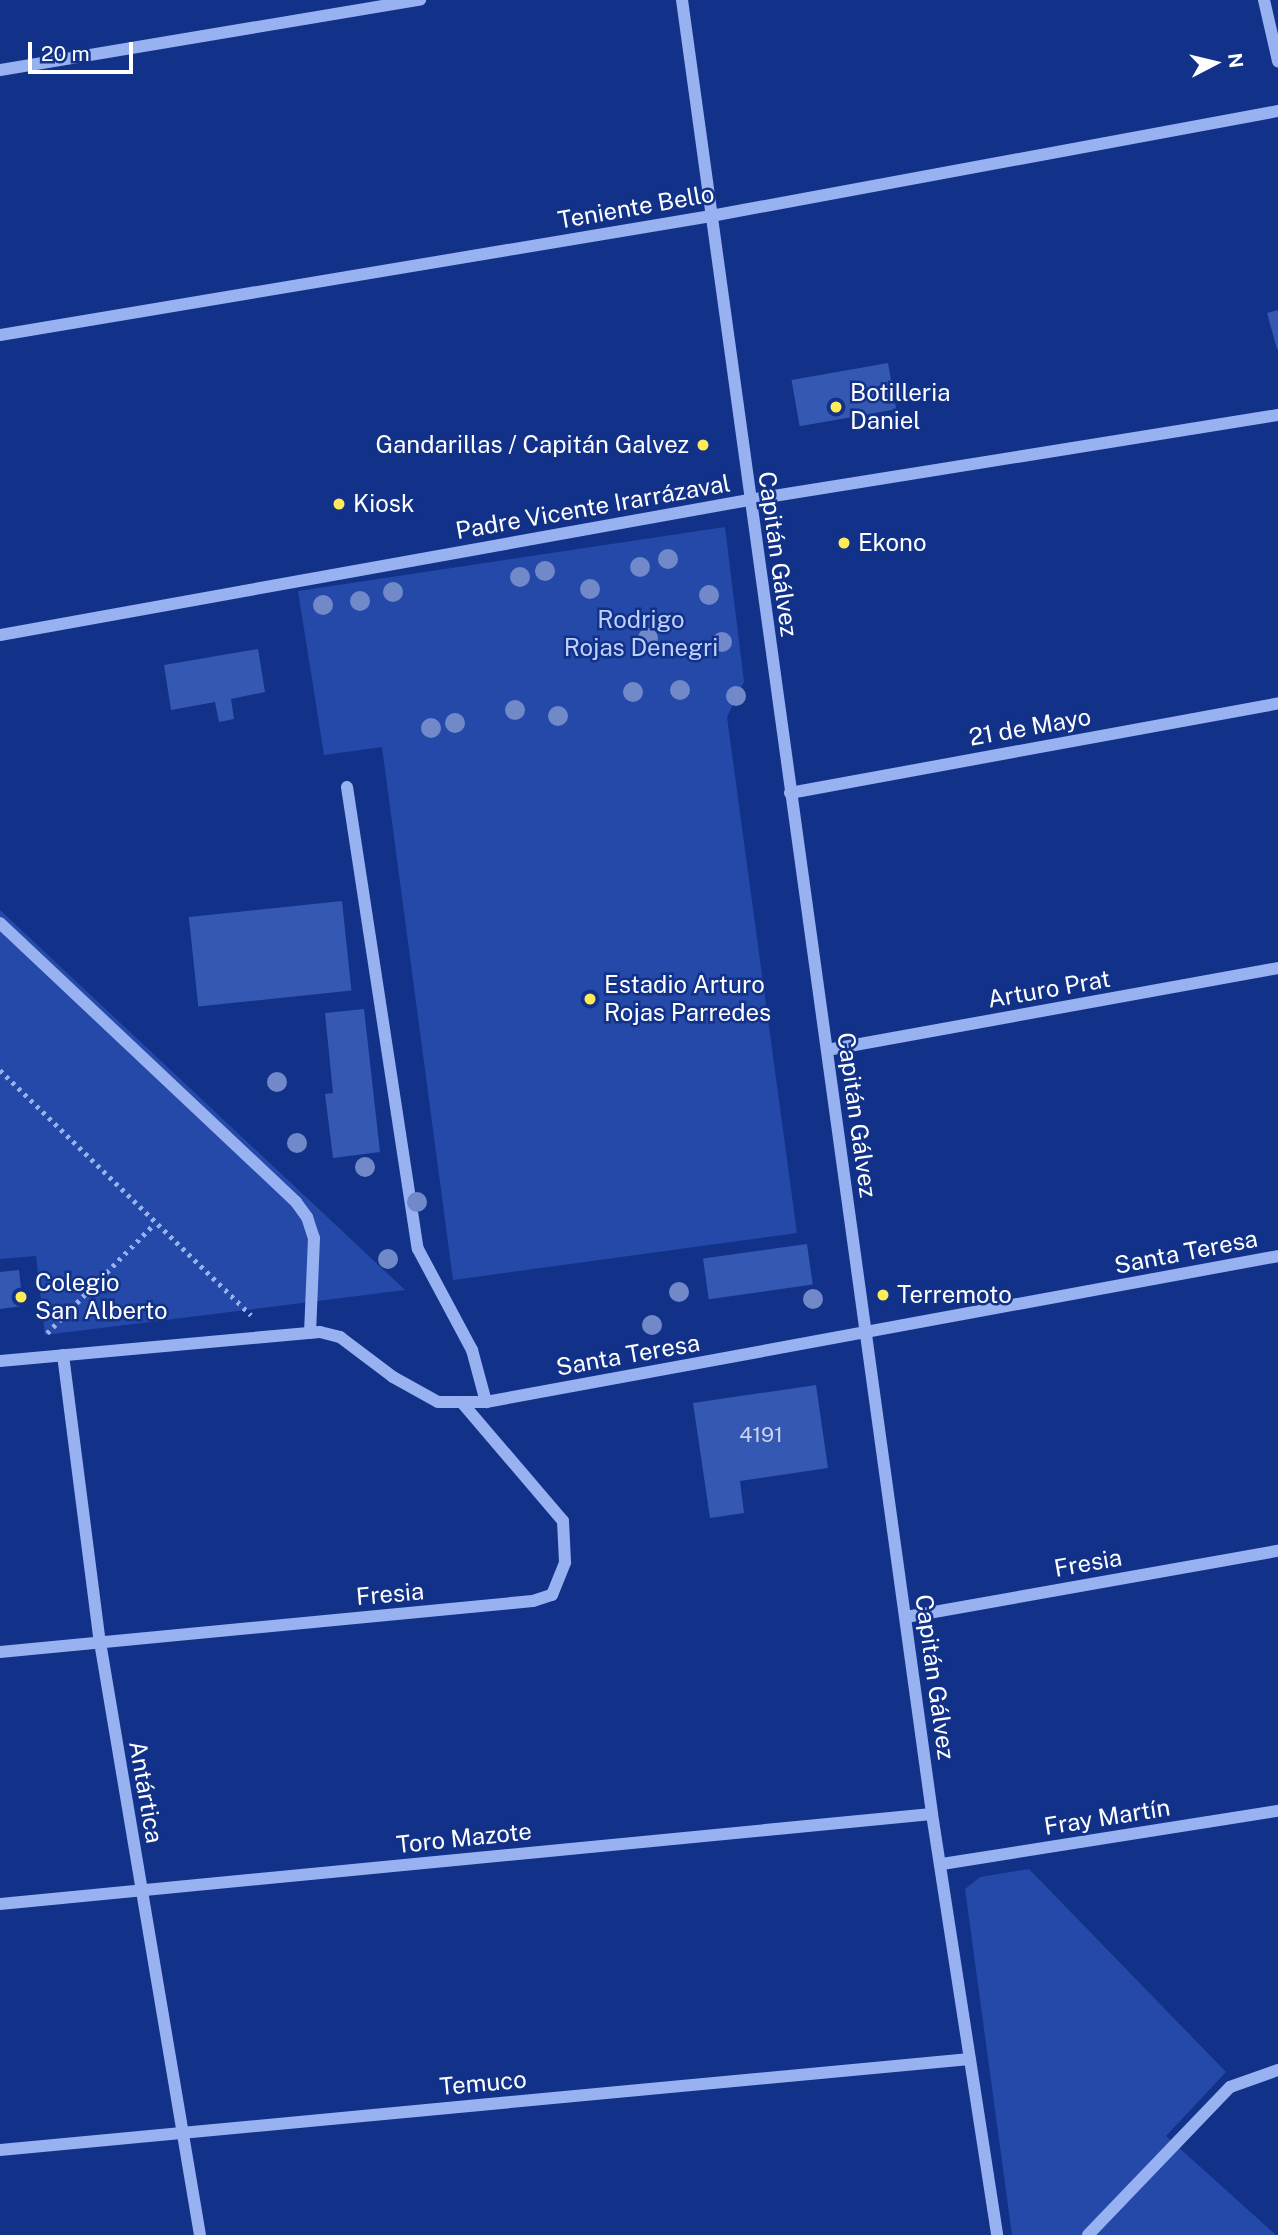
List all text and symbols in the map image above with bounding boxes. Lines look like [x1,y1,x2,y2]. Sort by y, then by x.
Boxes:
scale bar [32,28,136,72]
north arrow [1180,28,1250,98]
text: 20 m [41,41,90,66]
text: N [1224,52,1248,69]
street label: Teniente Bello [556,179,716,235]
place label: Botilleria Daniel [850,379,950,435]
marker: Botilleria Daniel [828,399,844,415]
place label: Gandarillas / Capitán Galvez [375,431,689,459]
marker: Gandarillas / Capitán Galvez [695,437,711,453]
street label: Padre Vicente Irarrázaval [453,469,733,545]
street label: Capitán Gálvez [752,470,804,638]
place label: Kiosk [353,490,414,518]
marker: Kiosk [331,496,347,512]
place label: Ekono [858,529,926,557]
marker: Ekono [836,535,852,551]
park label: Rodrigo Rojas Denegri [564,606,718,662]
street label: 21 de Mayo [967,702,1093,752]
street label: Arturo Prat [985,964,1113,1014]
place label: Estadio Arturo Rojas Parredes [604,971,771,1027]
marker: Estadio Arturo Rojas Parredes [582,991,598,1007]
street label: Capitán Gálvez [831,1031,883,1199]
street label: Santa Teresa [1112,1224,1260,1280]
place label: Colegio San Alberto [35,1269,168,1325]
place label: Terremoto [897,1281,1012,1309]
marker: Terremoto [875,1287,891,1303]
marker: Colegio San Alberto [13,1289,29,1305]
street label: Santa Teresa [554,1328,702,1382]
house number: 4191 [739,1422,783,1448]
street label: Fresia [1052,1543,1124,1583]
street label: Fresia [355,1577,425,1611]
street label: Capitán Gálvez [909,1593,961,1761]
street label: Antártica [123,1739,169,1845]
street label: Fray Martín [1042,1793,1172,1841]
street label: Toro Mazote [395,1817,533,1859]
street label: Temuco [438,2065,528,2101]

